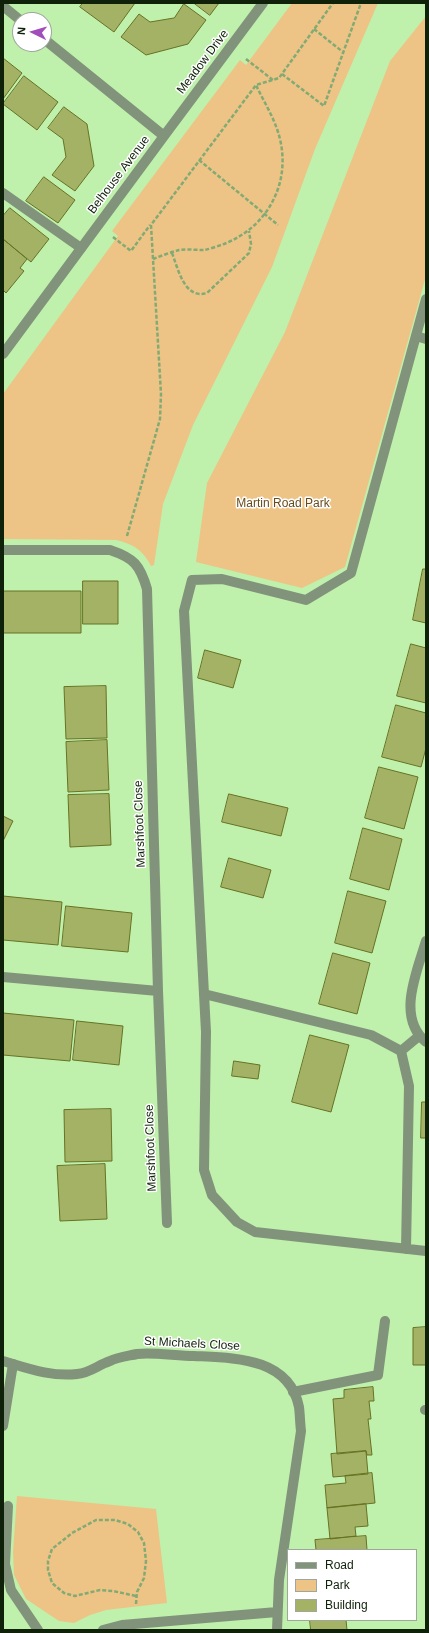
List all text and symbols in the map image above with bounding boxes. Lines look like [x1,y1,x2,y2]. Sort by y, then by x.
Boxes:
north arrow [12,12,52,52]
text: N [15,27,27,36]
street label: Meadow Drive [174,27,232,97]
street label: Belhouse Avenue [85,133,153,217]
park label: Martin Road Park [236,497,330,511]
street label: Marshfoot Close [131,780,149,868]
street label: Marshfoot Close [142,1104,160,1192]
street label: St Michaels Close [144,1334,240,1354]
legend [287,1549,417,1621]
text: Road [325,1558,354,1572]
text: Park [325,1578,350,1592]
text: Building [325,1598,368,1612]

